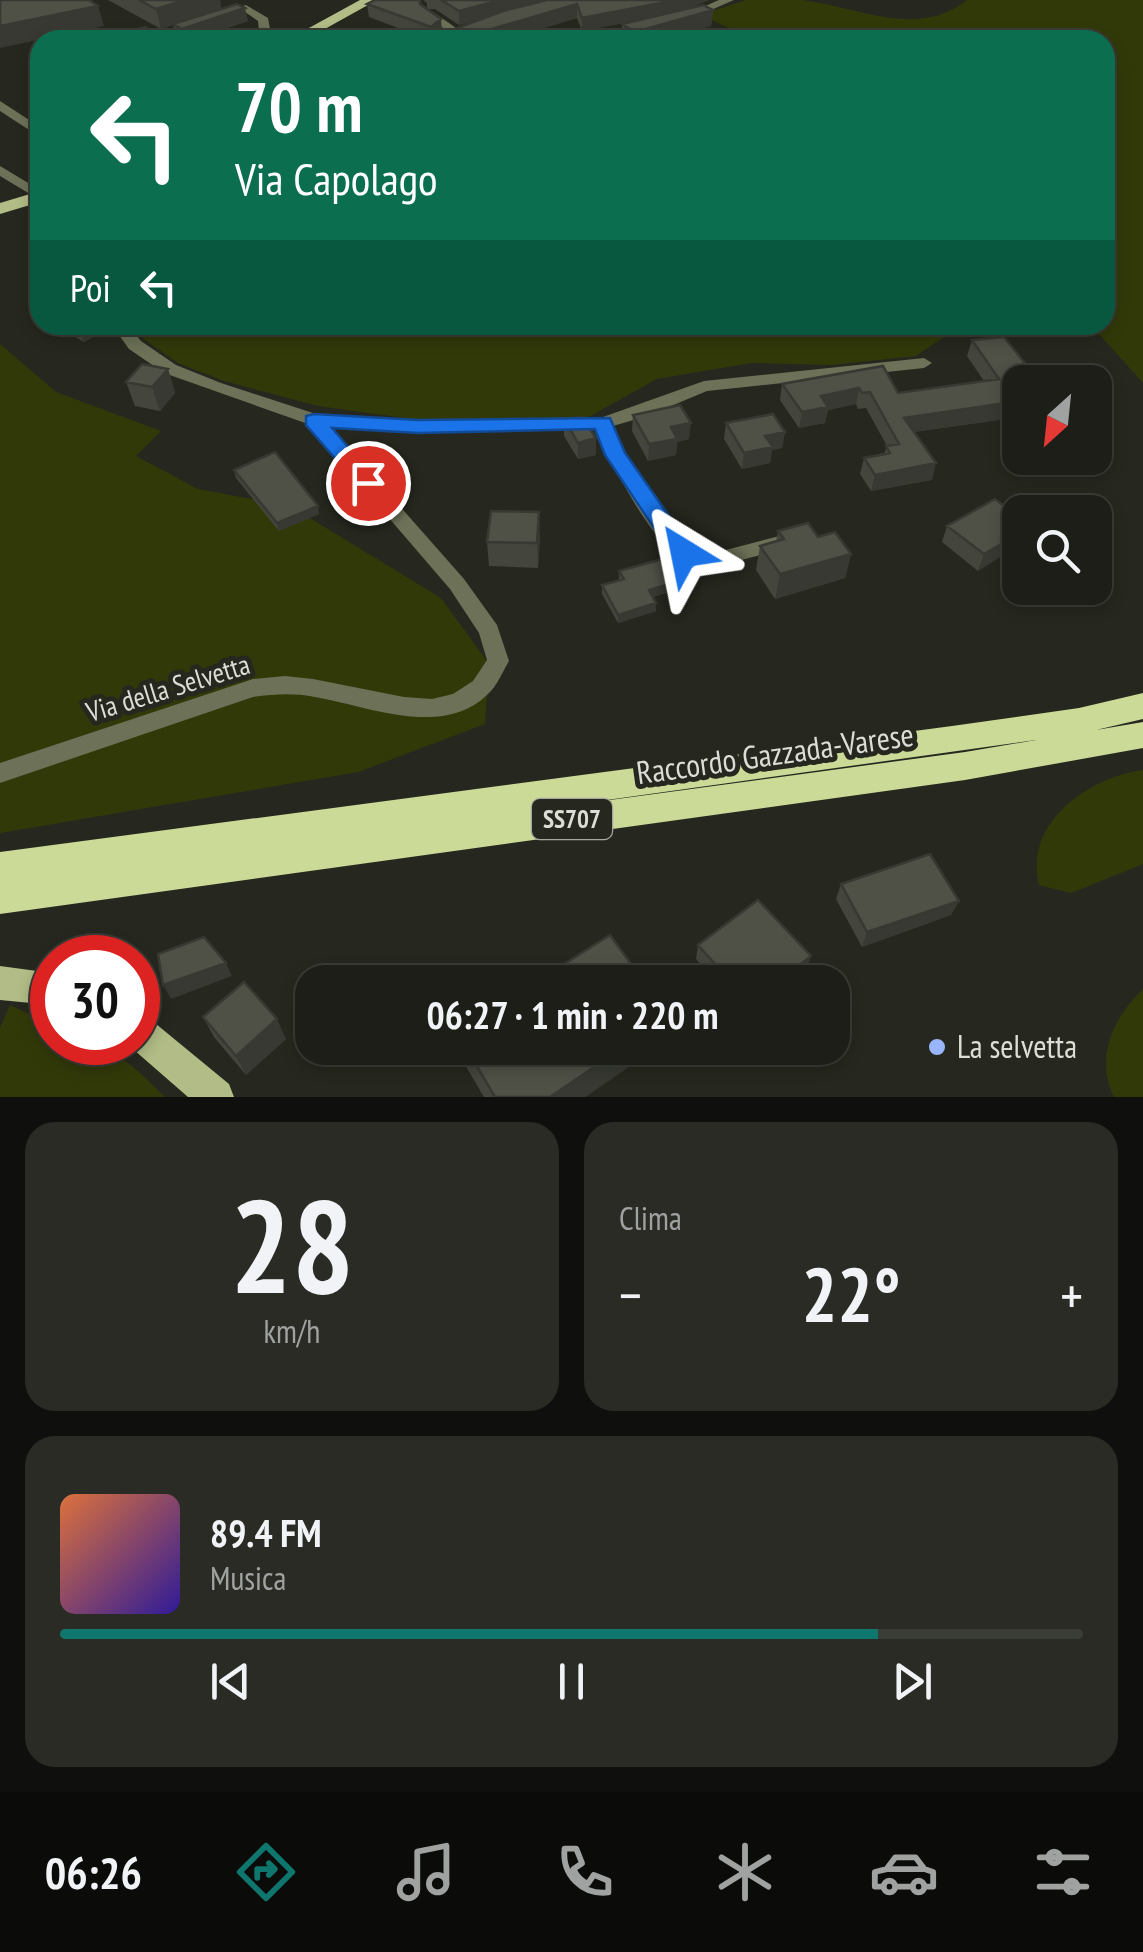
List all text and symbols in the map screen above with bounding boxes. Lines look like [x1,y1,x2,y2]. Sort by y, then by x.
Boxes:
text: 70 m [235,61,363,151]
icon: left [70,70,200,200]
text: Via Capolago [235,149,438,207]
icon: left [131,260,186,315]
text: Poi [70,263,111,312]
north arrow [1002,365,1112,475]
map controls [1002,365,1112,605]
pin [326,441,411,526]
icon: arrive [341,456,396,511]
button: search [1002,495,1112,605]
position arrow [632,501,736,605]
street label: Via della Selvetta [81,645,254,730]
street label: Raccordo Gazzada-Varese [634,713,916,793]
road number: SS707 [532,799,612,839]
speed limit sign: 30 [30,935,160,1065]
text: 06:27 · 1 min · 220 m [426,990,719,1039]
place label: La selvetta [957,1025,1077,1067]
marker: La selvetta [926,1036,948,1058]
text: 28 [230,1161,354,1329]
text: Clima [619,1197,682,1239]
text: 22° [801,1246,901,1343]
text: − [619,1259,642,1330]
text: + [1060,1259,1083,1330]
text: km/h [264,1310,320,1352]
text: 89.4 FM [210,1508,322,1557]
text: Musica [210,1557,286,1599]
icon: previous [203,1654,258,1709]
icon: pause [544,1654,599,1709]
icon: next [885,1654,940,1709]
icon: directions [231,1837,301,1907]
icon: music [391,1837,461,1907]
icon: phone [550,1837,620,1907]
icon: climate [710,1837,780,1907]
icon: car [869,1837,939,1907]
icon: filters [1028,1837,1098,1907]
text: 06:26 [45,1843,142,1901]

